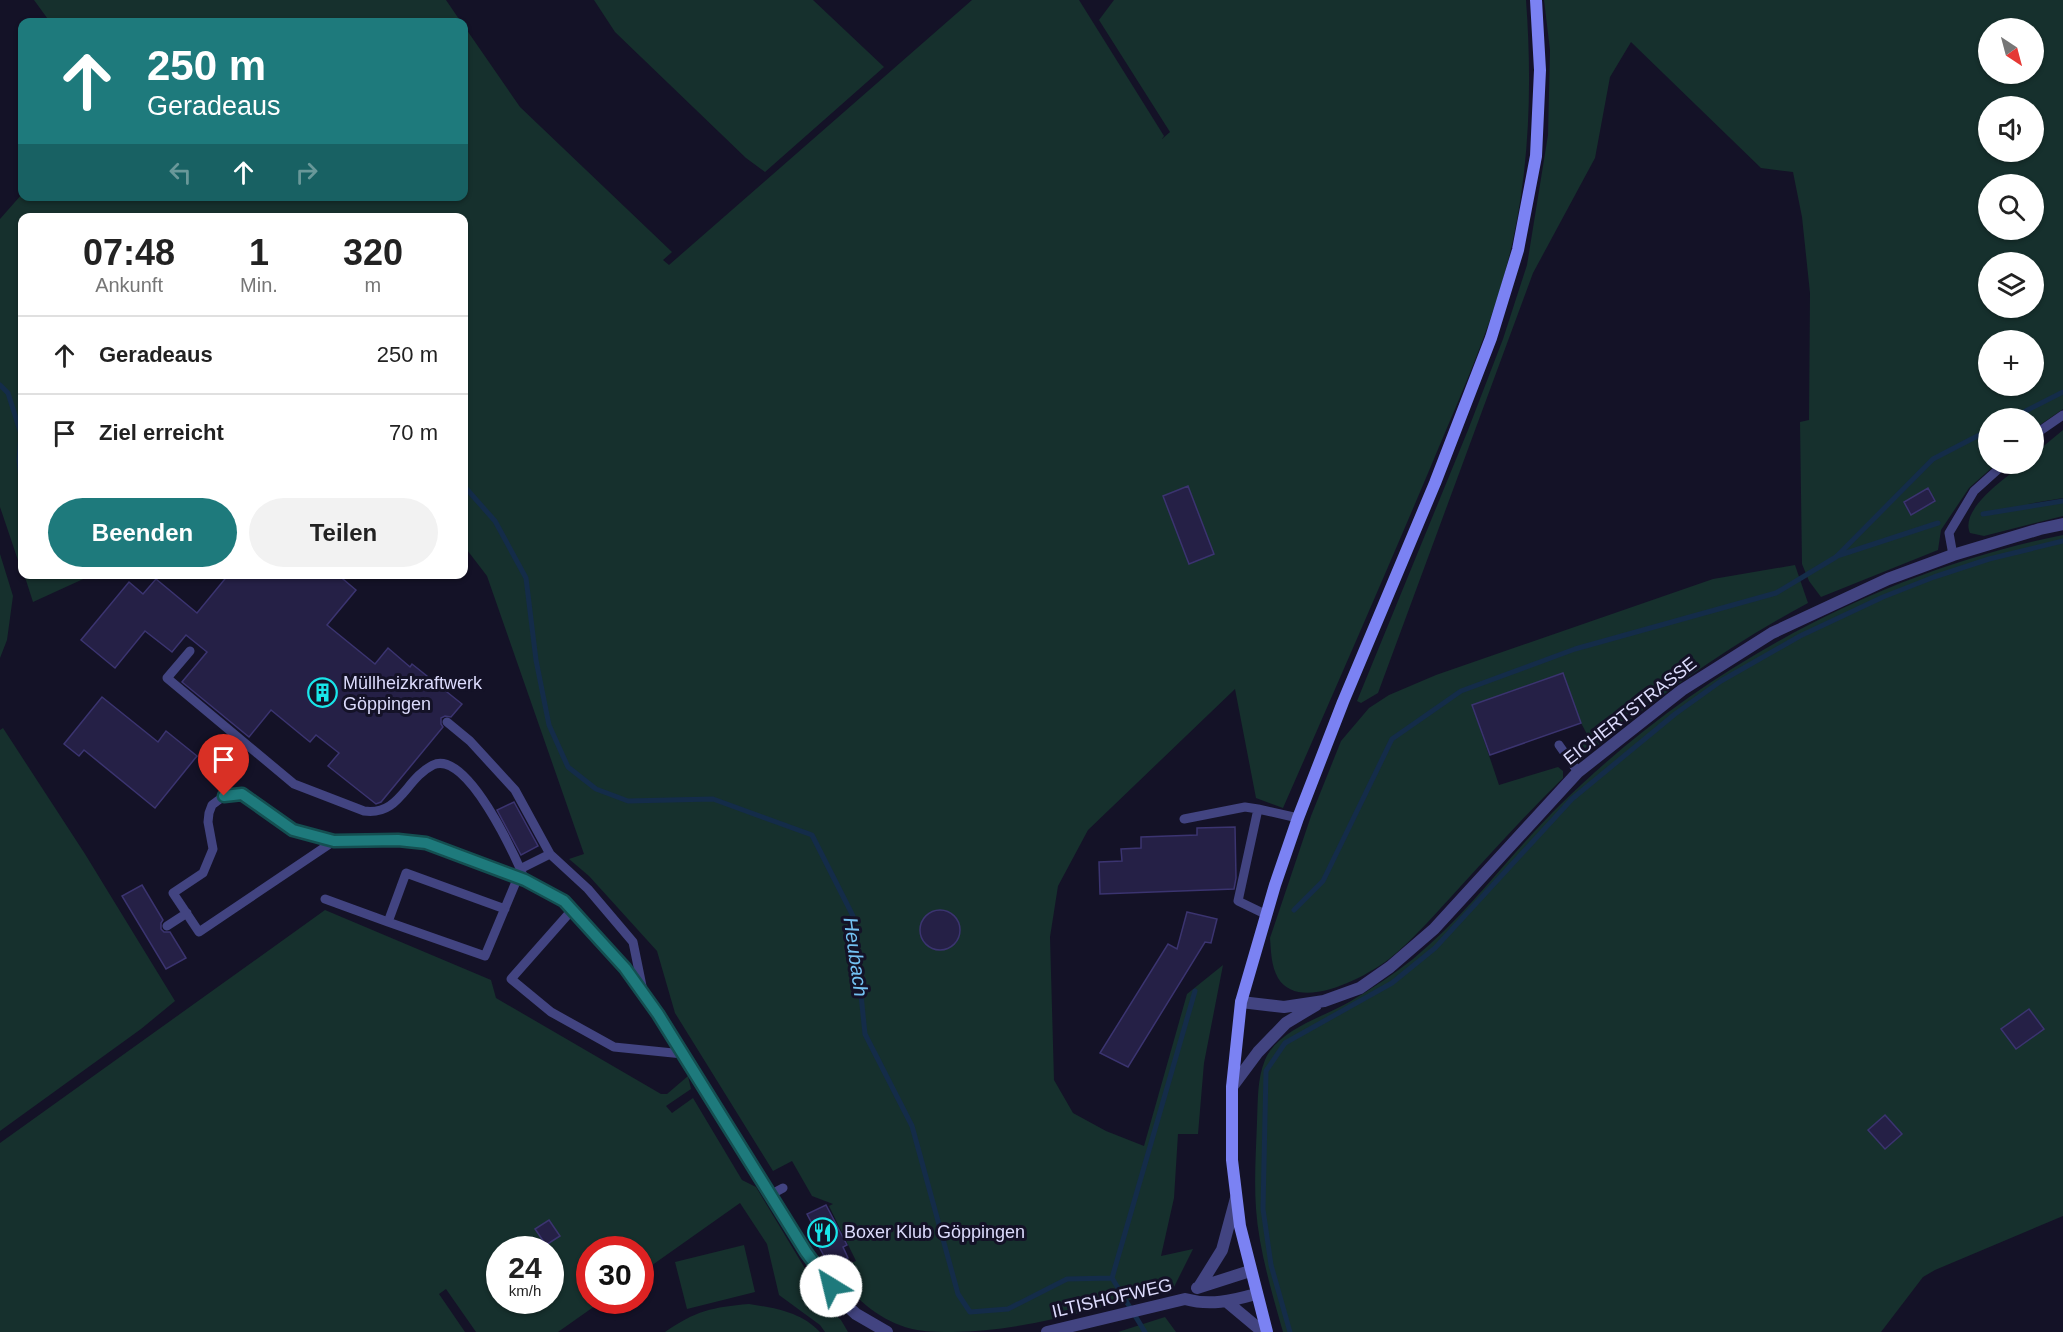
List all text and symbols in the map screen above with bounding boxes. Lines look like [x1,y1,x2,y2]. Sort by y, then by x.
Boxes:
north arrow [1978,18,2044,84]
map controls [1978,18,2044,474]
icon: ahead [48,42,126,120]
text: 250 m [147,42,266,89]
text: Geradeaus [147,91,281,121]
button: sound [1978,96,2044,162]
icon: left [164,156,197,189]
icon: ahead [227,156,260,189]
icon: right [290,156,323,189]
button: search [1978,174,2044,240]
text: 07:48 [83,232,175,273]
text: 1 [249,232,269,273]
text: 320 [343,232,403,273]
button: layers [1978,252,2044,318]
text: Ankunft [95,274,163,296]
text: Min. [240,274,278,296]
text: m [365,274,381,296]
button: + [1978,330,2044,396]
icon: ahead [48,339,81,372]
text: Geradeaus [99,342,213,367]
text: 250 m [377,342,438,367]
button: − [1978,408,2044,474]
icon: arrive [48,417,81,450]
text: Ziel erreicht [99,420,224,445]
text: 70 m [389,420,438,445]
button: Beenden [48,498,237,567]
button: Teilen [249,498,438,567]
street label: EICHERTSTRASSE [1560,653,1700,769]
place label: Müllheizkraftwerk Göppingen [343,673,483,714]
building icon: Müllheizkraftwerk Göppingen [306,677,338,709]
pin [198,734,249,796]
icon: arrive [207,743,240,776]
water label: Heubach [840,916,872,998]
restaurant icon: Boxer Klub Göppingen [807,1216,839,1248]
place label: Boxer Klub Göppingen [844,1222,1025,1242]
speed limit sign: 30 [576,1236,654,1314]
text: 24 [508,1251,542,1284]
position arrow [799,1254,863,1318]
street label: ILTISHOFWEG [1050,1274,1174,1322]
text: km/h [509,1282,541,1299]

